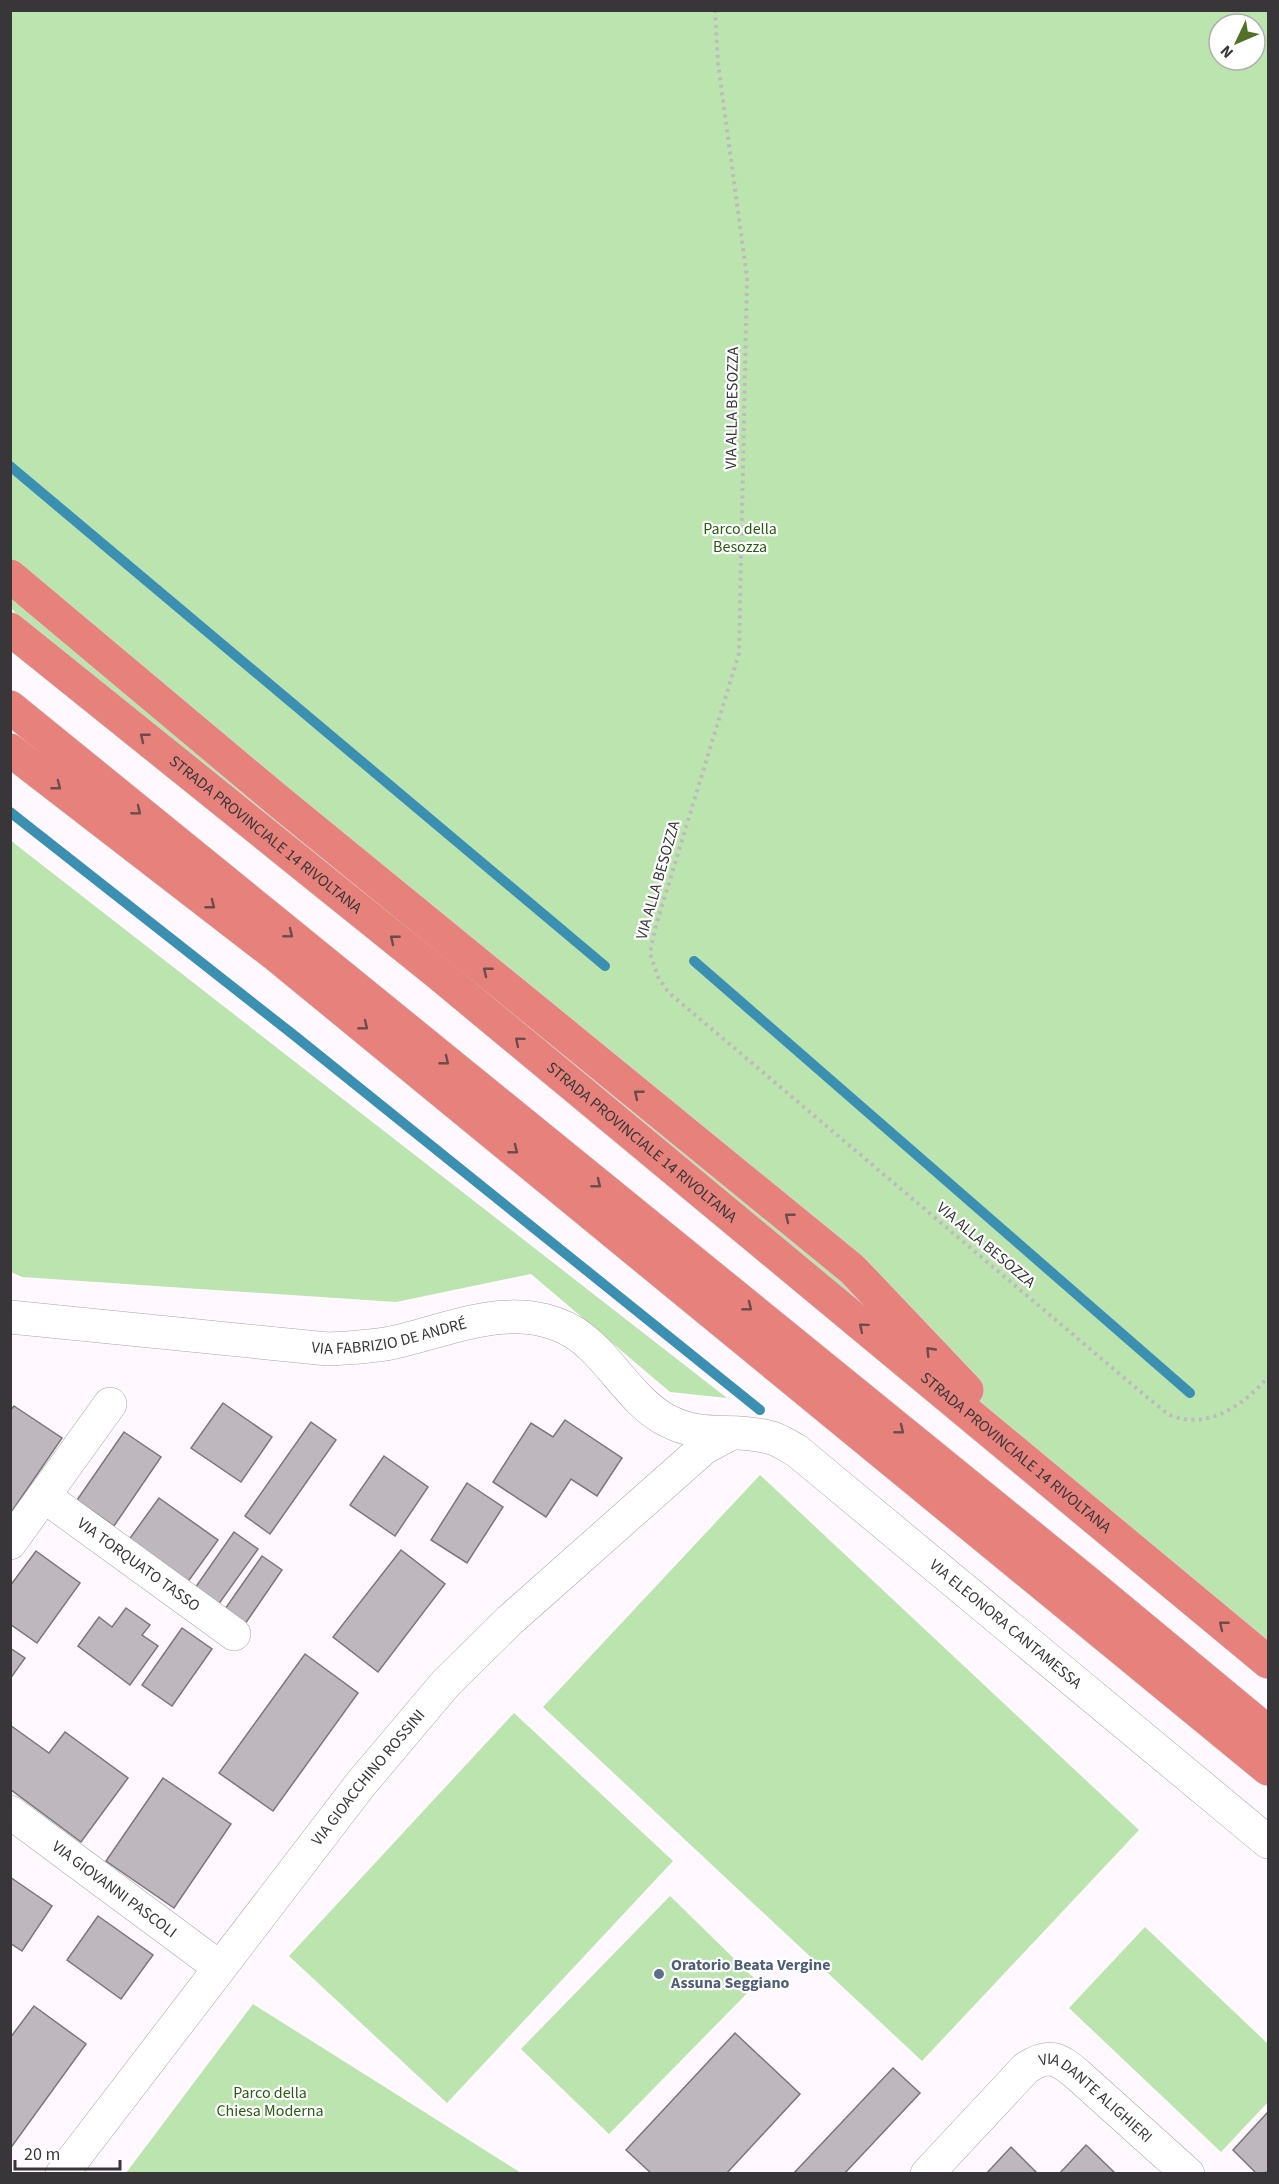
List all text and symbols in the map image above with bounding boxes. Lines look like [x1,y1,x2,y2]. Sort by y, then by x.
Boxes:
north arrow [1207,12,1267,72]
text: N [1215,40,1239,63]
street label: VIA ALLA BESOZZA [720,346,744,470]
park label: Parco della Besozza [703,518,777,558]
one-way arrow [140,733,151,744]
street label: STRADA PROVINCIALE 14 RIVOLTANA [164,750,367,919]
one-way arrow [50,778,61,789]
one-way arrow [130,803,141,814]
street label: VIA ALLA BESOZZA [631,818,686,942]
one-way arrow [205,897,216,908]
one-way arrow [282,926,293,937]
one-way arrow [390,935,401,946]
one-way arrow [483,967,494,978]
one-way arrow [357,1019,368,1030]
one-way arrow [515,1037,526,1048]
one-way arrow [439,1054,450,1065]
street label: STRADA PROVINCIALE 14 RIVOLTANA [542,1057,742,1228]
one-way arrow [634,1090,645,1101]
one-way arrow [508,1143,519,1154]
one-way arrow [590,1177,601,1188]
street label: VIA ALLA BESOZZA [932,1197,1040,1293]
one-way arrow [785,1214,796,1225]
one-way arrow [741,1300,752,1311]
street label: VIA FABRIZIO DE ANDRÉ [311,1312,469,1360]
one-way arrow [859,1323,870,1334]
one-way arrow [927,1348,938,1359]
street label: STRADA PROVINCIALE 14 RIVOLTANA [916,1367,1116,1539]
one-way arrow [893,1422,904,1433]
street label: VIA TORQUATO TASSO [73,1513,205,1617]
street label: VIA ELEONORA CANTAMESSA [925,1554,1087,1694]
one-way arrow [1219,1621,1230,1632]
street label: VIA GIOACCHINO ROSSINI [306,1705,430,1850]
street label: VIA GIOVANNI PASCOLI [47,1836,181,1943]
place label: Oratorio Beata Vergine Assuna Seggiano [670,1954,830,1994]
marker: Oratorio Beata Vergine Assuna Seggiano [652,1967,666,1981]
street label: VIA DANTE ALIGHIERI [1036,2048,1157,2148]
park label: Parco della Chiesa Moderna [216,2082,324,2122]
scale bar [15,2133,120,2171]
text: 20 m [24,2142,60,2167]

